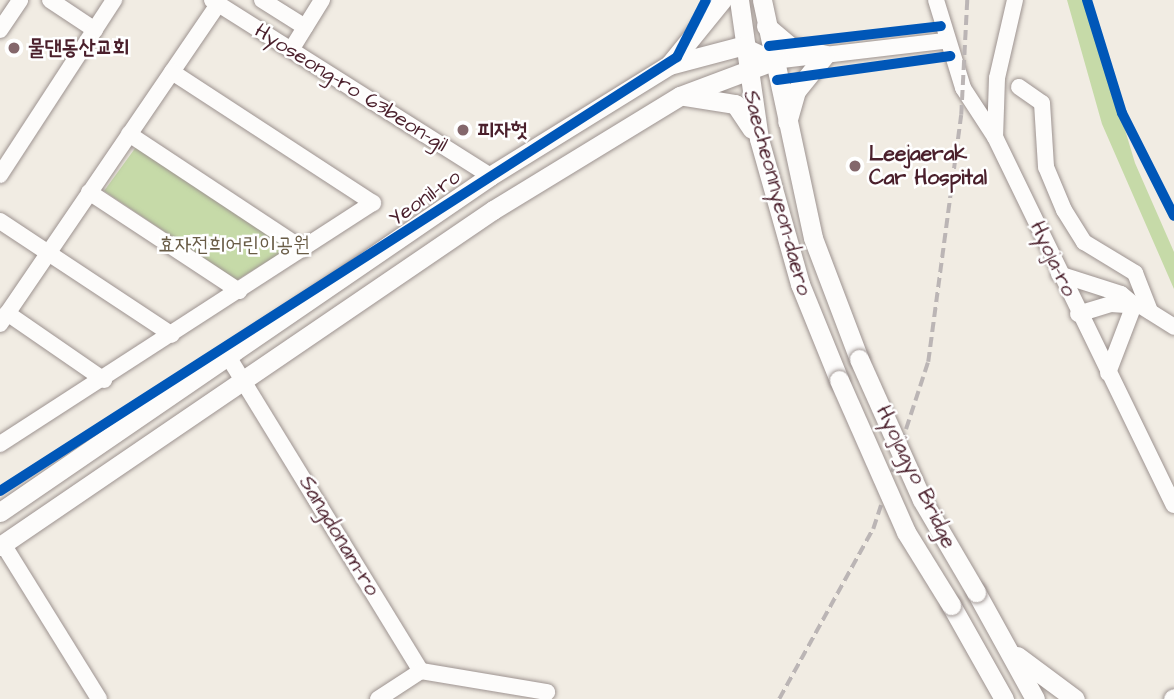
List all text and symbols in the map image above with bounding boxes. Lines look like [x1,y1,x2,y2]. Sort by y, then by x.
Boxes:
street label: Hyoseong-ro 63beon-gil [250,18,452,158]
place label: 물댄동산교회 [28,35,129,61]
marker: 물댄동산교회 [6,40,22,56]
street label: Saecheonnyeon-daero [737,88,817,298]
place label: 피자헛 [477,117,528,143]
marker: 피자헛 [455,122,471,138]
place label: Leejaerak Car Hospital [869,141,987,191]
marker: Leejaerak Car Hospital [847,158,863,174]
street label: Yeonil-ro [384,164,466,232]
street label: Hyoja-ro [1025,217,1081,301]
park label: 효자전희어린이공원 [158,232,310,258]
street label: Hyojagyo Bridge [871,402,961,552]
street label: Sangdonam-ro [293,471,385,601]

